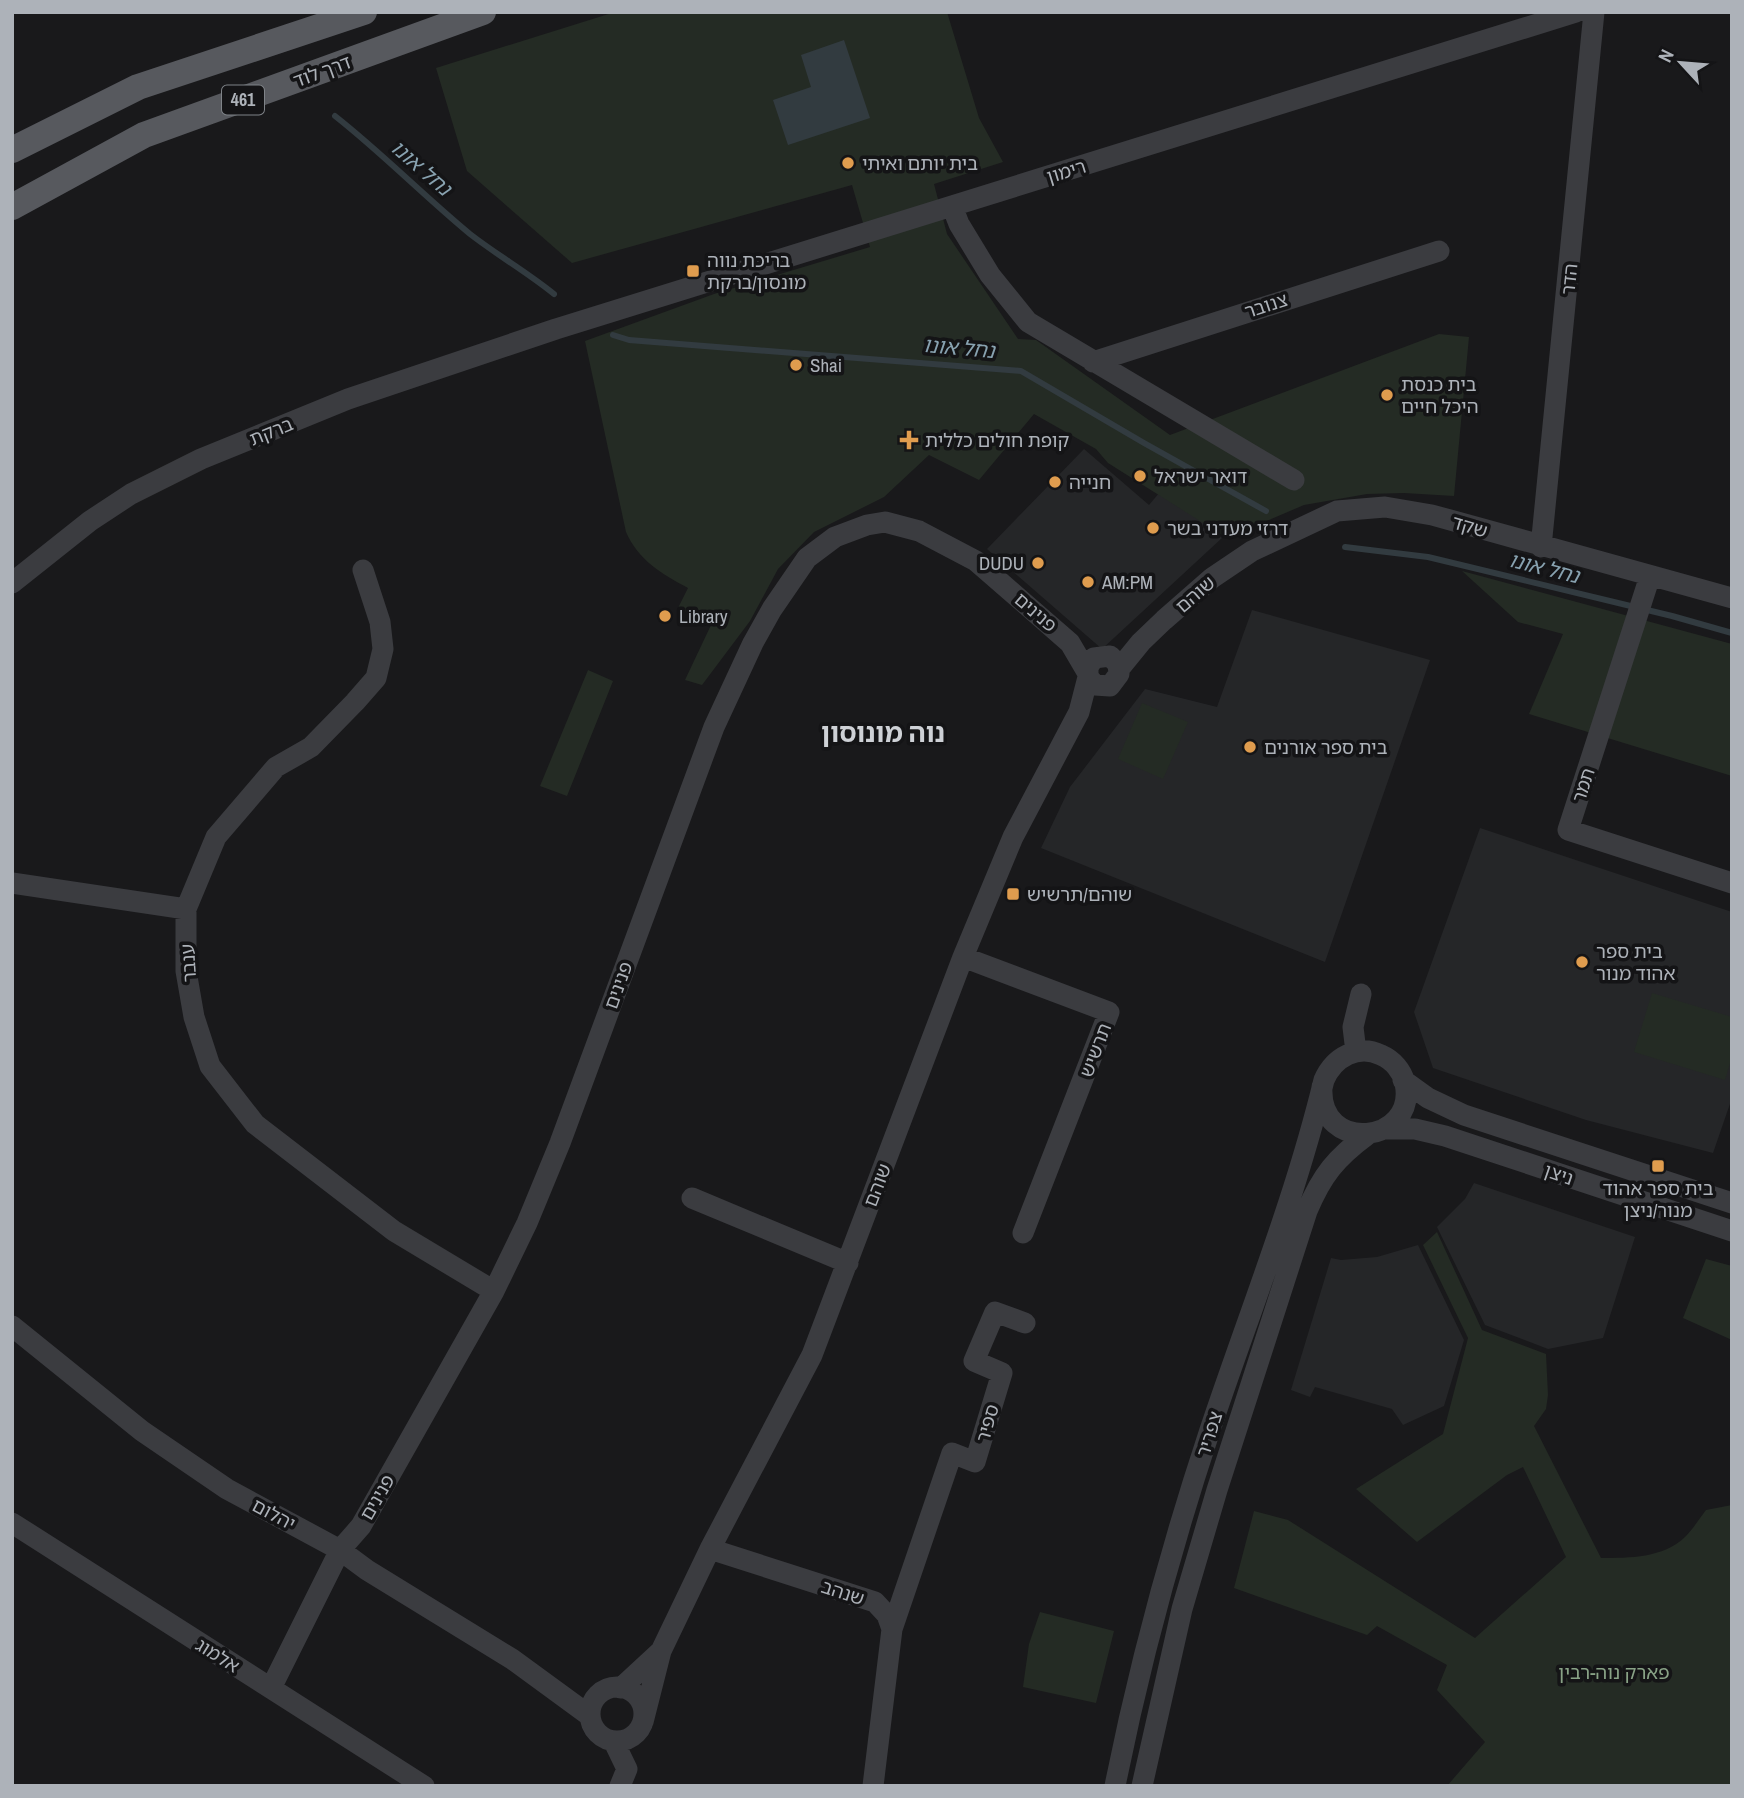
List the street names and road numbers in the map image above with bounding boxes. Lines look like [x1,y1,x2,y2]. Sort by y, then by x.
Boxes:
street label: דרך לוד [289,49,355,93]
road number: 461 [222,86,264,114]
street label: רימון [1043,153,1089,189]
street label: הדר [1554,262,1584,296]
street label: צנובר [1241,286,1291,324]
street label: ברקת [245,410,297,452]
street label: שקד [1449,509,1491,543]
street label: שוהם [1170,570,1220,618]
street label: פנינים [1009,586,1063,638]
street label: תמר [1565,764,1601,806]
street label: ענבר [174,943,202,983]
street label: פנינים [597,958,639,1012]
street label: תרשיש [1073,1019,1117,1081]
street label: ניצן [1541,1157,1577,1191]
street label: שוהם [857,1160,897,1210]
street label: ספיר [969,1401,1005,1445]
street label: צפריר [1189,1408,1229,1460]
street label: פנינים [354,1469,400,1525]
street label: יהלום [248,1492,300,1536]
street label: שנהב [818,1573,868,1611]
street label: אלמוג [191,1631,245,1679]

